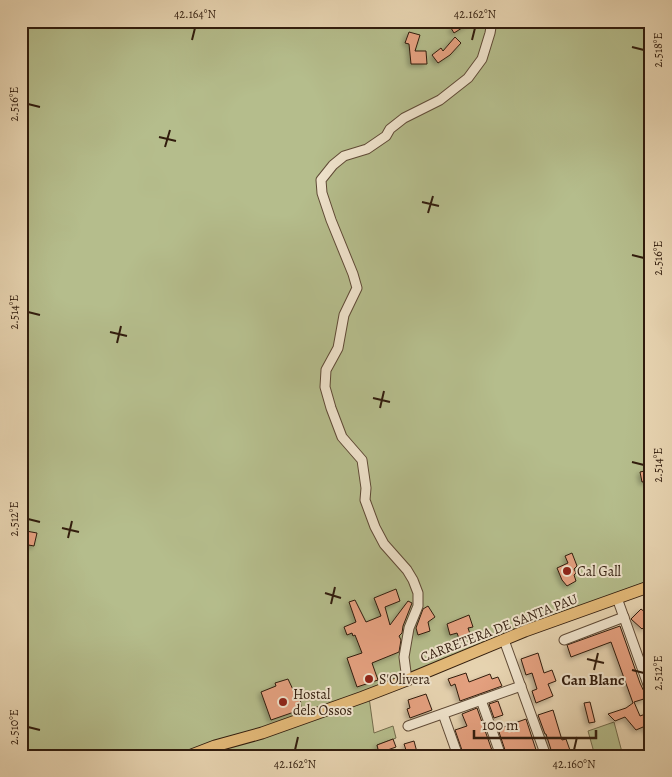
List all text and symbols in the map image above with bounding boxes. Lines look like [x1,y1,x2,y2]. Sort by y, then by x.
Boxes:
text: 42.164°N [174,6,216,22]
text: 42.162°N [454,6,497,22]
text: 2.518°E [650,32,666,68]
text: 2.516°E [6,87,22,121]
text: 2.516°E [650,241,666,275]
text: 2.514°E [6,295,22,329]
text: 2.514°E [650,448,666,482]
text: 2.512°E [6,501,22,537]
place label: Cal Gall [577,562,622,581]
marker: Cal Gall [561,565,573,577]
street label: CARRETERA DE SANTA PAU [418,589,581,667]
text: 2.512°E [650,655,666,691]
place label: S'Olivera [379,670,430,689]
district label: Can Blanc [561,670,625,690]
marker: S'Olivera [363,673,375,685]
place label: Hostal dels Ossos [293,685,352,720]
marker: Hostal dels Ossos [277,696,289,708]
scale bar [474,707,597,739]
text: 2.510°E [6,709,22,745]
text: 100 m [482,715,519,735]
text: 42.162°N [274,756,317,772]
text: 42.160°N [552,756,596,772]

